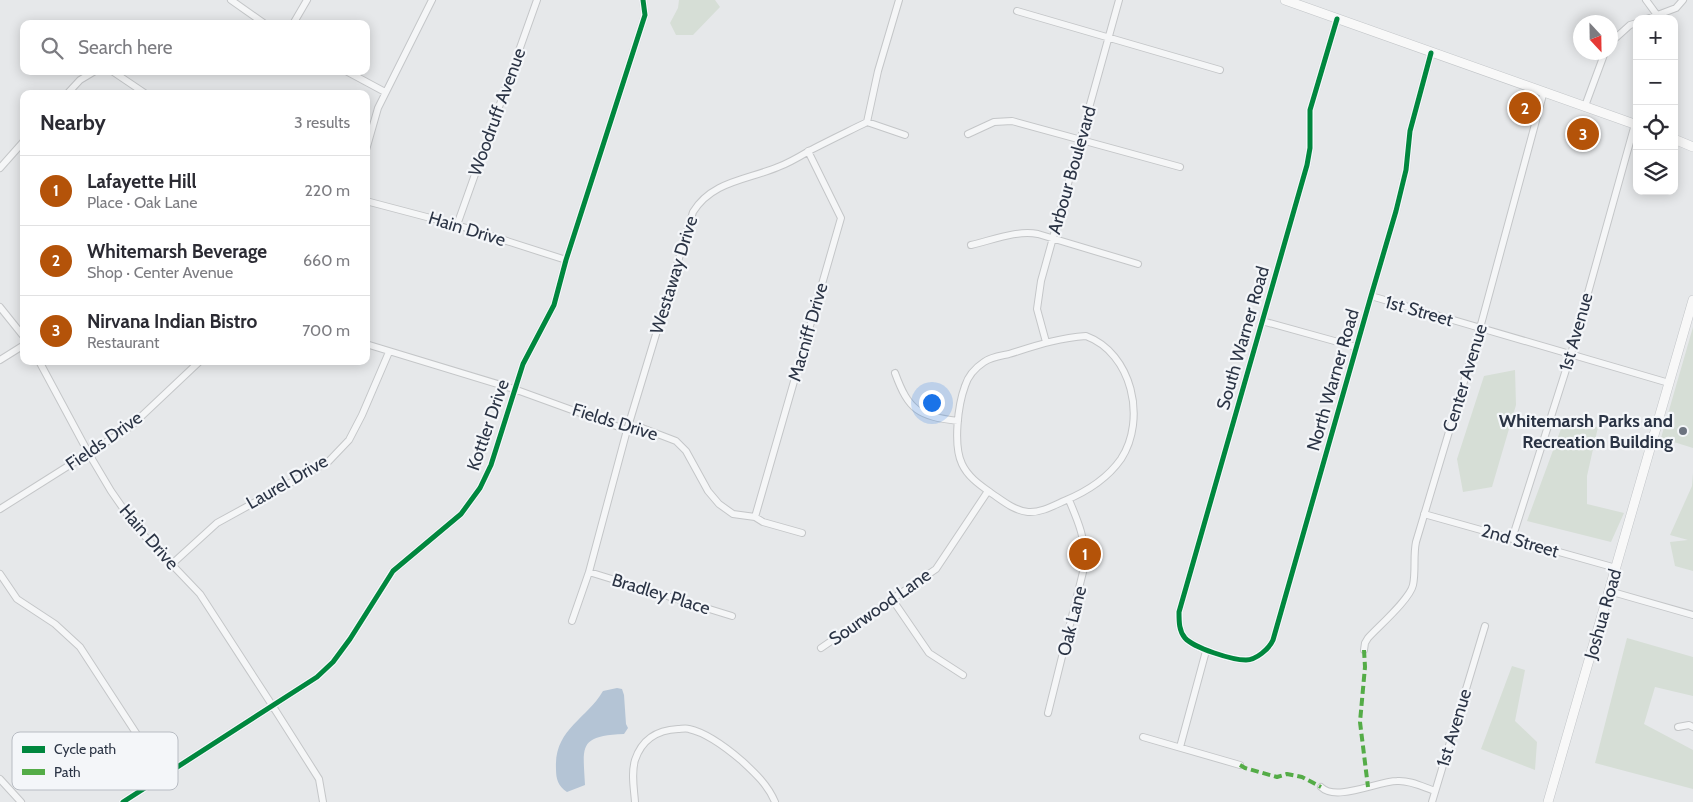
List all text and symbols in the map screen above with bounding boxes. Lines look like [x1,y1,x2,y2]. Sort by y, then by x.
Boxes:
north arrow [1573,15,1618,60]
map controls [1633,15,1678,195]
button: + [1633,15,1678,60]
search box [20,20,370,75]
icon: search [38,34,66,62]
text: Search here [78,36,172,59]
street label: Woodruff Avenue [464,45,530,179]
button: − [1633,60,1678,105]
pin: 2 [1509,89,1541,127]
street label: Arbour Boulevard [1043,103,1101,237]
button: locate [1633,105,1678,150]
text: Nearby [40,110,106,135]
text: 3 results [294,113,350,132]
pin: 3 [1567,115,1599,153]
button: layers [1633,150,1678,195]
text: Lafayette Hill [87,170,196,193]
text: 1 [53,181,59,200]
text: 220 m [304,181,350,200]
text: Place · Oak Lane [87,193,197,212]
street label: Hain Drive [426,207,508,251]
street label: Westaway Drive [646,213,702,337]
text: Whitemarsh Beverage [87,240,267,263]
text: 2 [52,251,60,270]
text: 660 m [303,251,350,270]
text: Shop · Center Avenue [87,263,233,282]
street label: South Warner Road [1212,264,1274,412]
street label: Macniff Drive [783,280,833,384]
street label: 1st Avenue [1554,290,1598,374]
street label: 1st Street [1382,291,1456,331]
street label: North Warner Road [1302,307,1364,453]
text: Nirvana Indian Bistro [87,310,257,333]
text: 3 [52,321,60,340]
text: 700 m [302,321,350,340]
street label: Center Avenue [1438,321,1492,435]
text: Restaurant [87,333,159,352]
street label: Kottler Drive [462,377,514,473]
your location [919,390,945,416]
street label: Fields Drive [570,399,660,445]
street label: Fields Drive [62,407,146,475]
place label: Whitemarsh Parks and Recreation Building [1499,410,1673,453]
marker: Whitemarsh Parks and Recreation Building [1677,425,1689,437]
street label: Laurel Drive [242,450,332,514]
street label: Hain Drive [115,500,183,574]
street label: 2nd Street [1479,519,1561,563]
pin: 1 [1069,535,1101,573]
street label: Sourwood Lane [825,564,935,650]
street label: Joshua Road [1579,566,1626,663]
street label: Bradley Place [609,569,713,619]
street label: Oak Lane [1053,584,1091,658]
street label: 1st Avenue [1432,686,1476,770]
legend [12,732,178,790]
text: Cycle path [54,740,116,758]
text: Path [54,763,81,781]

